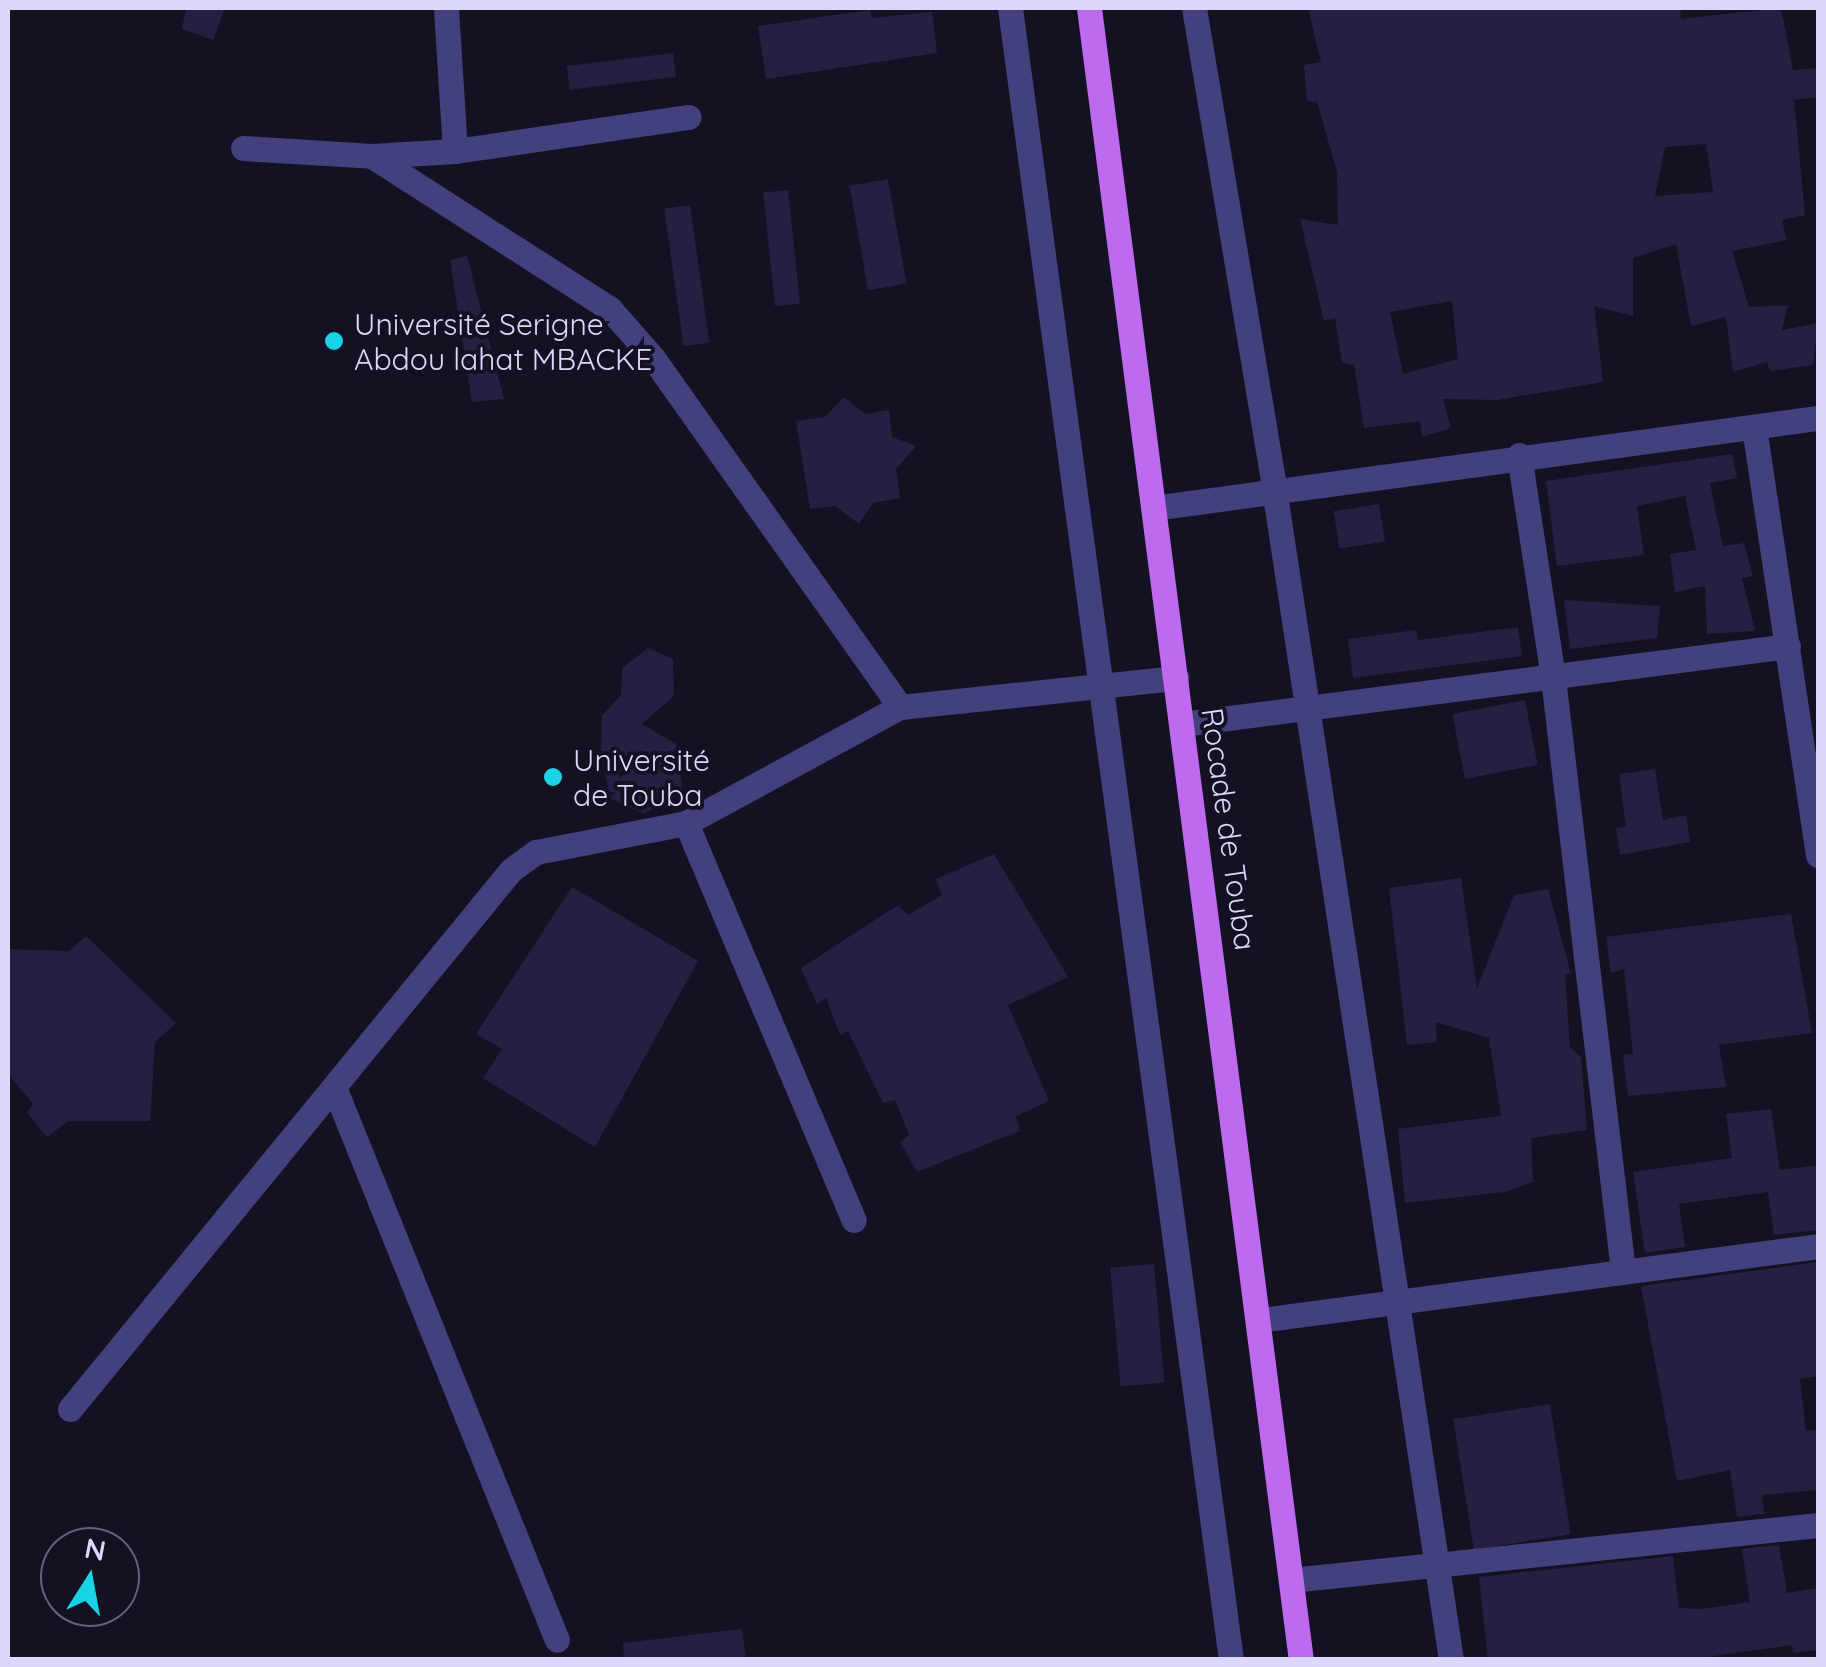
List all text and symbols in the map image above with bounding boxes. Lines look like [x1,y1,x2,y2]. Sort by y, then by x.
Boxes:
place label: Université Serigne Abdou lahat MBACKE [354,306,652,376]
marker: Université Serigne Abdou lahat MBACKE [323,330,345,352]
street label: Rocade de Touba [1194,705,1264,953]
place label: Université de Touba [573,742,710,812]
marker: Université de Touba [542,766,564,788]
north arrow [40,1527,140,1627]
text: N [82,1530,109,1568]

